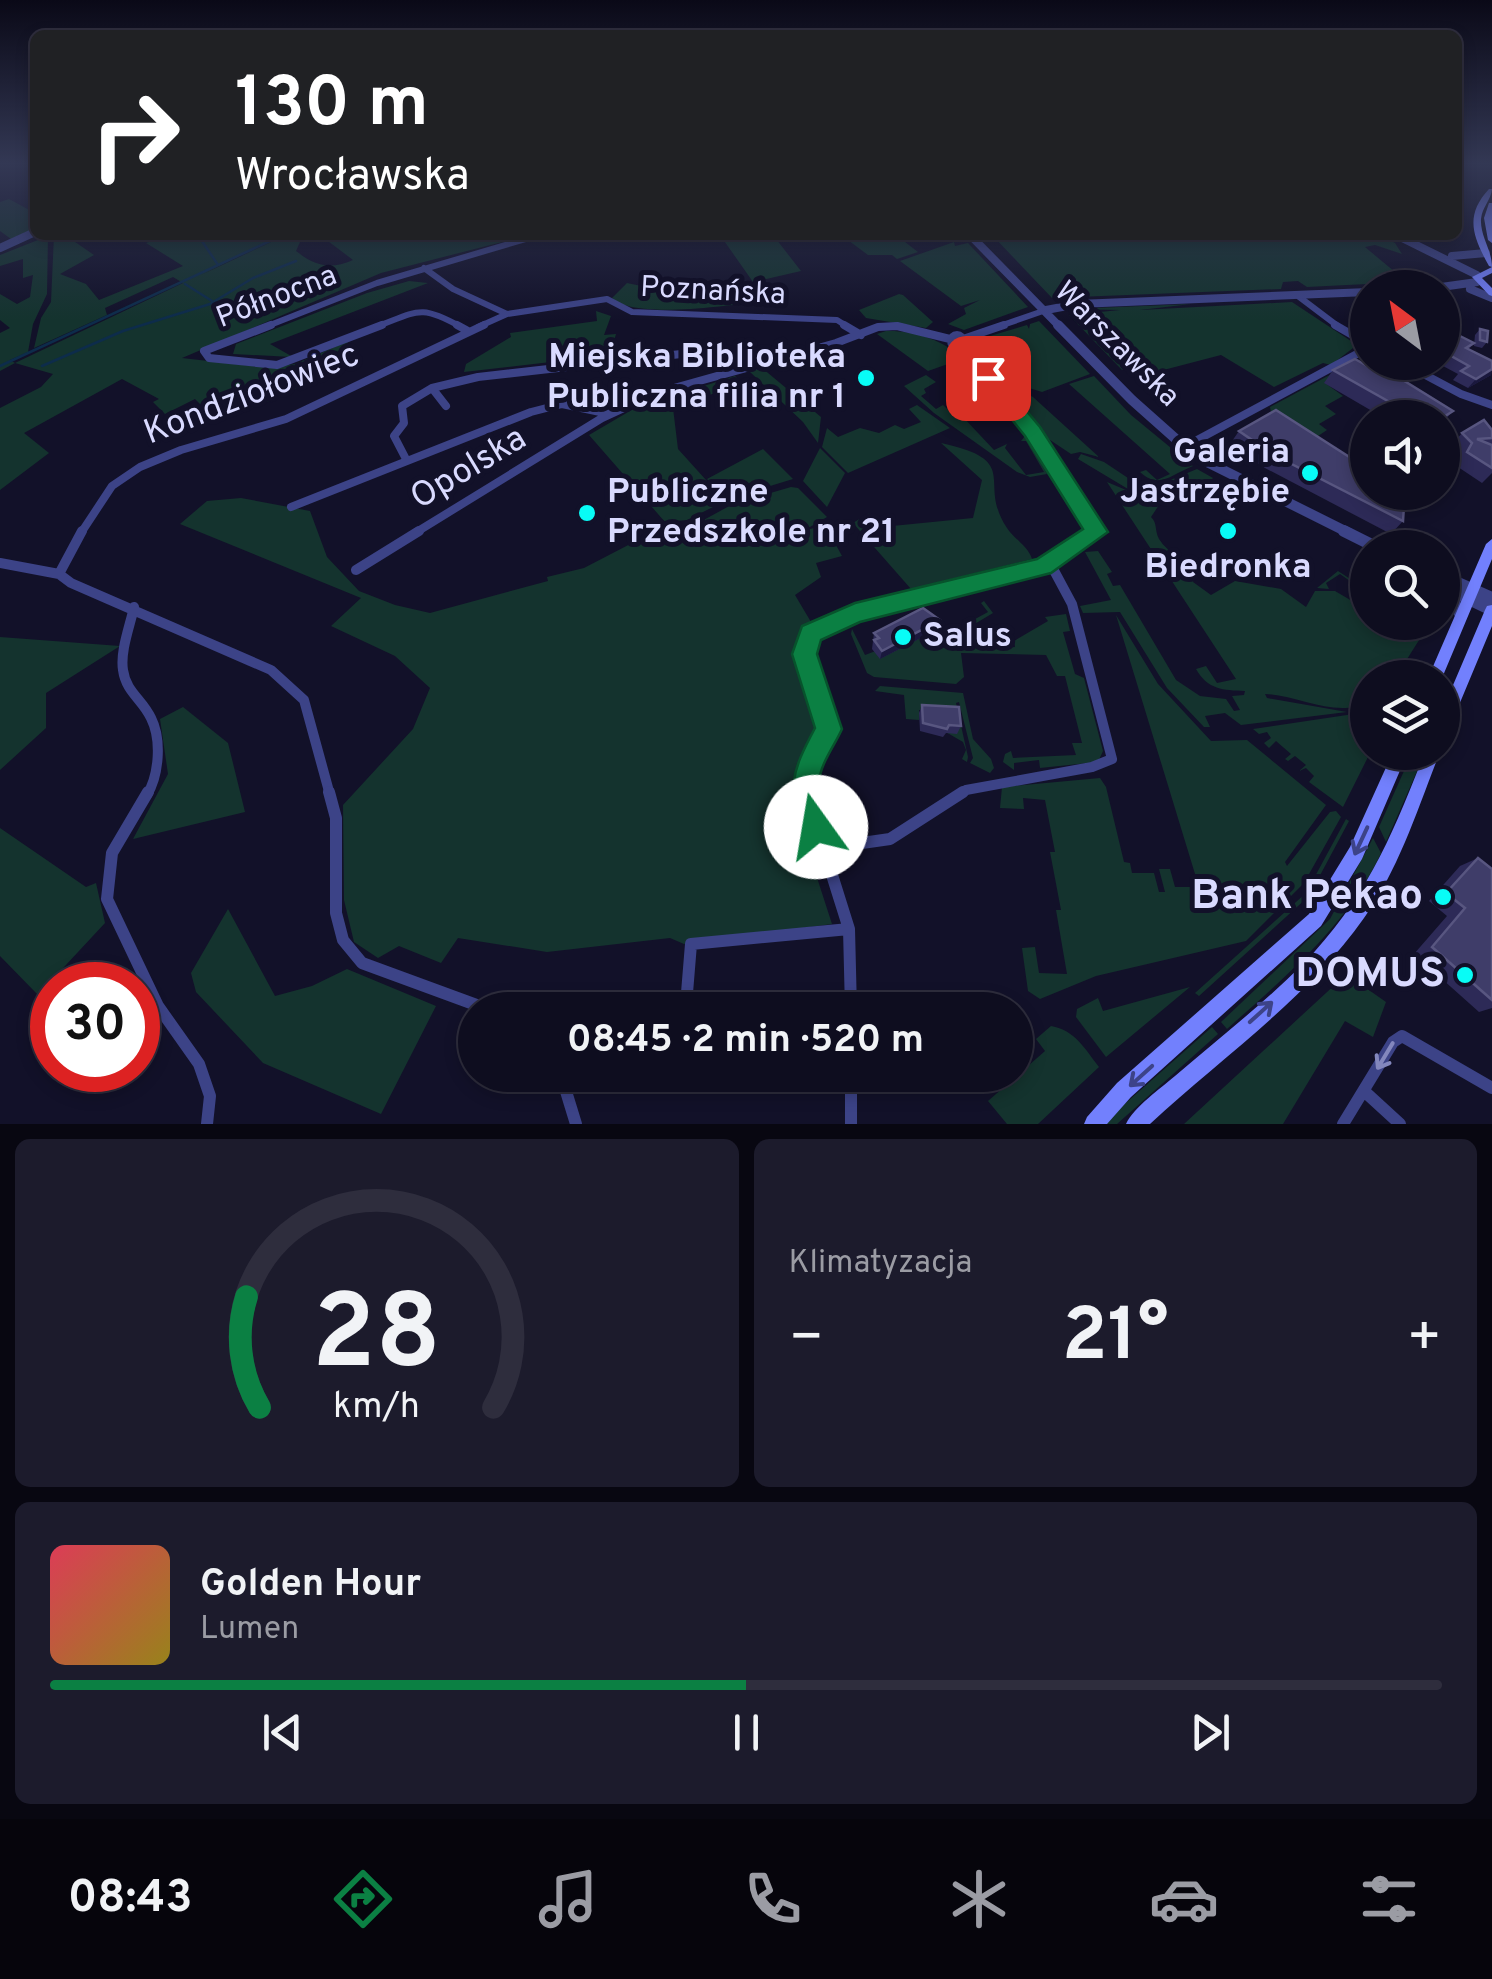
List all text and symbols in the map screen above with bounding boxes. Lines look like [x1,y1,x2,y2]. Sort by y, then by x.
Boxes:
text: 130 m [235,62,429,151]
icon: right [70,70,200,200]
text: Wrocławska [235,149,470,206]
street label: Północna [212,258,342,338]
street label: Poznańska [639,270,787,314]
north arrow [1350,270,1460,380]
map controls [1350,270,1460,770]
street label: Warszawska [1045,274,1187,416]
street label: Kondziołowiec [138,334,366,456]
place label: Miejska Biblioteka Publiczna filia nr 1 [547,336,846,420]
pin [946,336,1031,421]
icon: arrive [961,351,1016,406]
marker: Miejska Biblioteka Publiczna filia nr 1 [855,367,877,389]
button: sound [1350,400,1460,510]
street label: Opolska [403,417,535,521]
place label: Galeria Jastrzębie [1120,431,1290,515]
marker: Galeria Jastrzębie [1299,462,1321,484]
place label: Publiczne Przedszkole nr 21 [607,471,895,555]
marker: Publiczne Przedszkole nr 21 [576,502,598,524]
marker: Biedronka [1217,520,1239,542]
button: search [1350,530,1460,640]
place label: Biedronka [1145,546,1311,590]
place label: Salus [923,615,1012,659]
marker: Salus [892,626,914,648]
button: layers [1350,660,1460,770]
position arrow [764,775,868,879]
one-way arrow [1351,826,1370,856]
place label: Bank Pekao [1191,871,1423,924]
marker: Bank Pekao [1432,886,1454,908]
place label: DOMUS [1295,949,1445,1002]
speed limit sign: 30 [30,962,160,1092]
marker: DOMUS [1454,964,1476,986]
one-way arrow [1248,1001,1273,1024]
text: 08:45 · 2 min · 520 m [567,1017,924,1066]
one-way arrow [1375,1041,1395,1070]
one-way arrow [1129,1064,1154,1087]
text: Klimatyzacja [789,1244,972,1284]
text: 28 [312,1273,441,1405]
text: 21° [1062,1292,1169,1387]
text: − [789,1305,824,1375]
text: + [1407,1305,1442,1375]
text: km/h [333,1385,420,1431]
text: Golden Hour [200,1561,421,1610]
text: Lumen [200,1610,299,1650]
icon: previous [255,1705,310,1760]
icon: pause [719,1705,774,1760]
icon: next [1183,1705,1238,1760]
icon: directions [328,1864,398,1934]
icon: music [533,1864,603,1934]
icon: phone [738,1864,808,1934]
icon: climate [944,1864,1014,1934]
icon: car [1149,1864,1219,1934]
icon: filters [1354,1864,1424,1934]
text: 08:43 [68,1871,192,1928]

